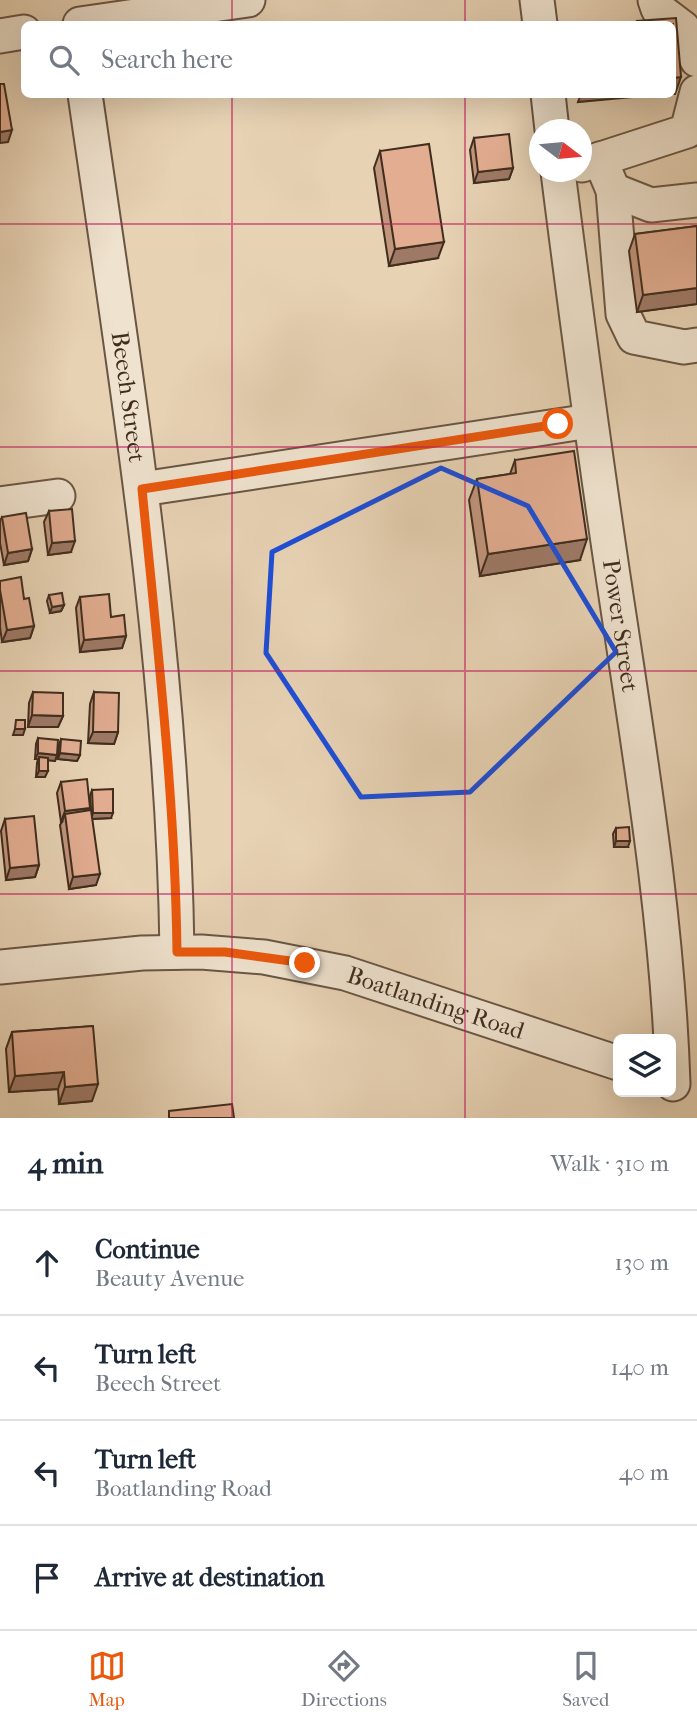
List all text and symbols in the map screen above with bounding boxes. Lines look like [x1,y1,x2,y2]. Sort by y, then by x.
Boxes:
search box [21,21,676,98]
icon: search [45,41,83,79]
text: Search here [101,44,233,75]
north arrow [529,119,592,182]
street label: Beech Street [106,330,151,464]
route start [542,408,573,439]
street label: Power Street [597,558,644,694]
route end [289,947,320,978]
street label: Boatlanding Road [344,961,529,1045]
map controls [613,1034,676,1097]
button: layers [613,1034,676,1097]
text: 4 min [28,1146,103,1181]
text: Walk · 310 m [550,1150,669,1177]
text: Continue [95,1234,200,1265]
icon: ahead [28,1244,66,1282]
text: 130 m [615,1249,669,1276]
text: Beauty Avenue [95,1265,244,1292]
text: Turn left [95,1339,196,1370]
icon: left [28,1349,66,1387]
text: 140 m [610,1354,669,1381]
text: Beech Street [95,1370,221,1397]
text: Turn left [95,1444,196,1475]
icon: left [28,1454,66,1492]
text: 40 m [619,1459,669,1486]
text: Boatlanding Road [95,1475,272,1502]
icon: arrive [28,1559,66,1597]
text: Arrive at destination [95,1562,325,1593]
tab: Map [88,1647,126,1711]
tab: Directions [301,1647,387,1711]
tab: Saved [562,1647,609,1711]

